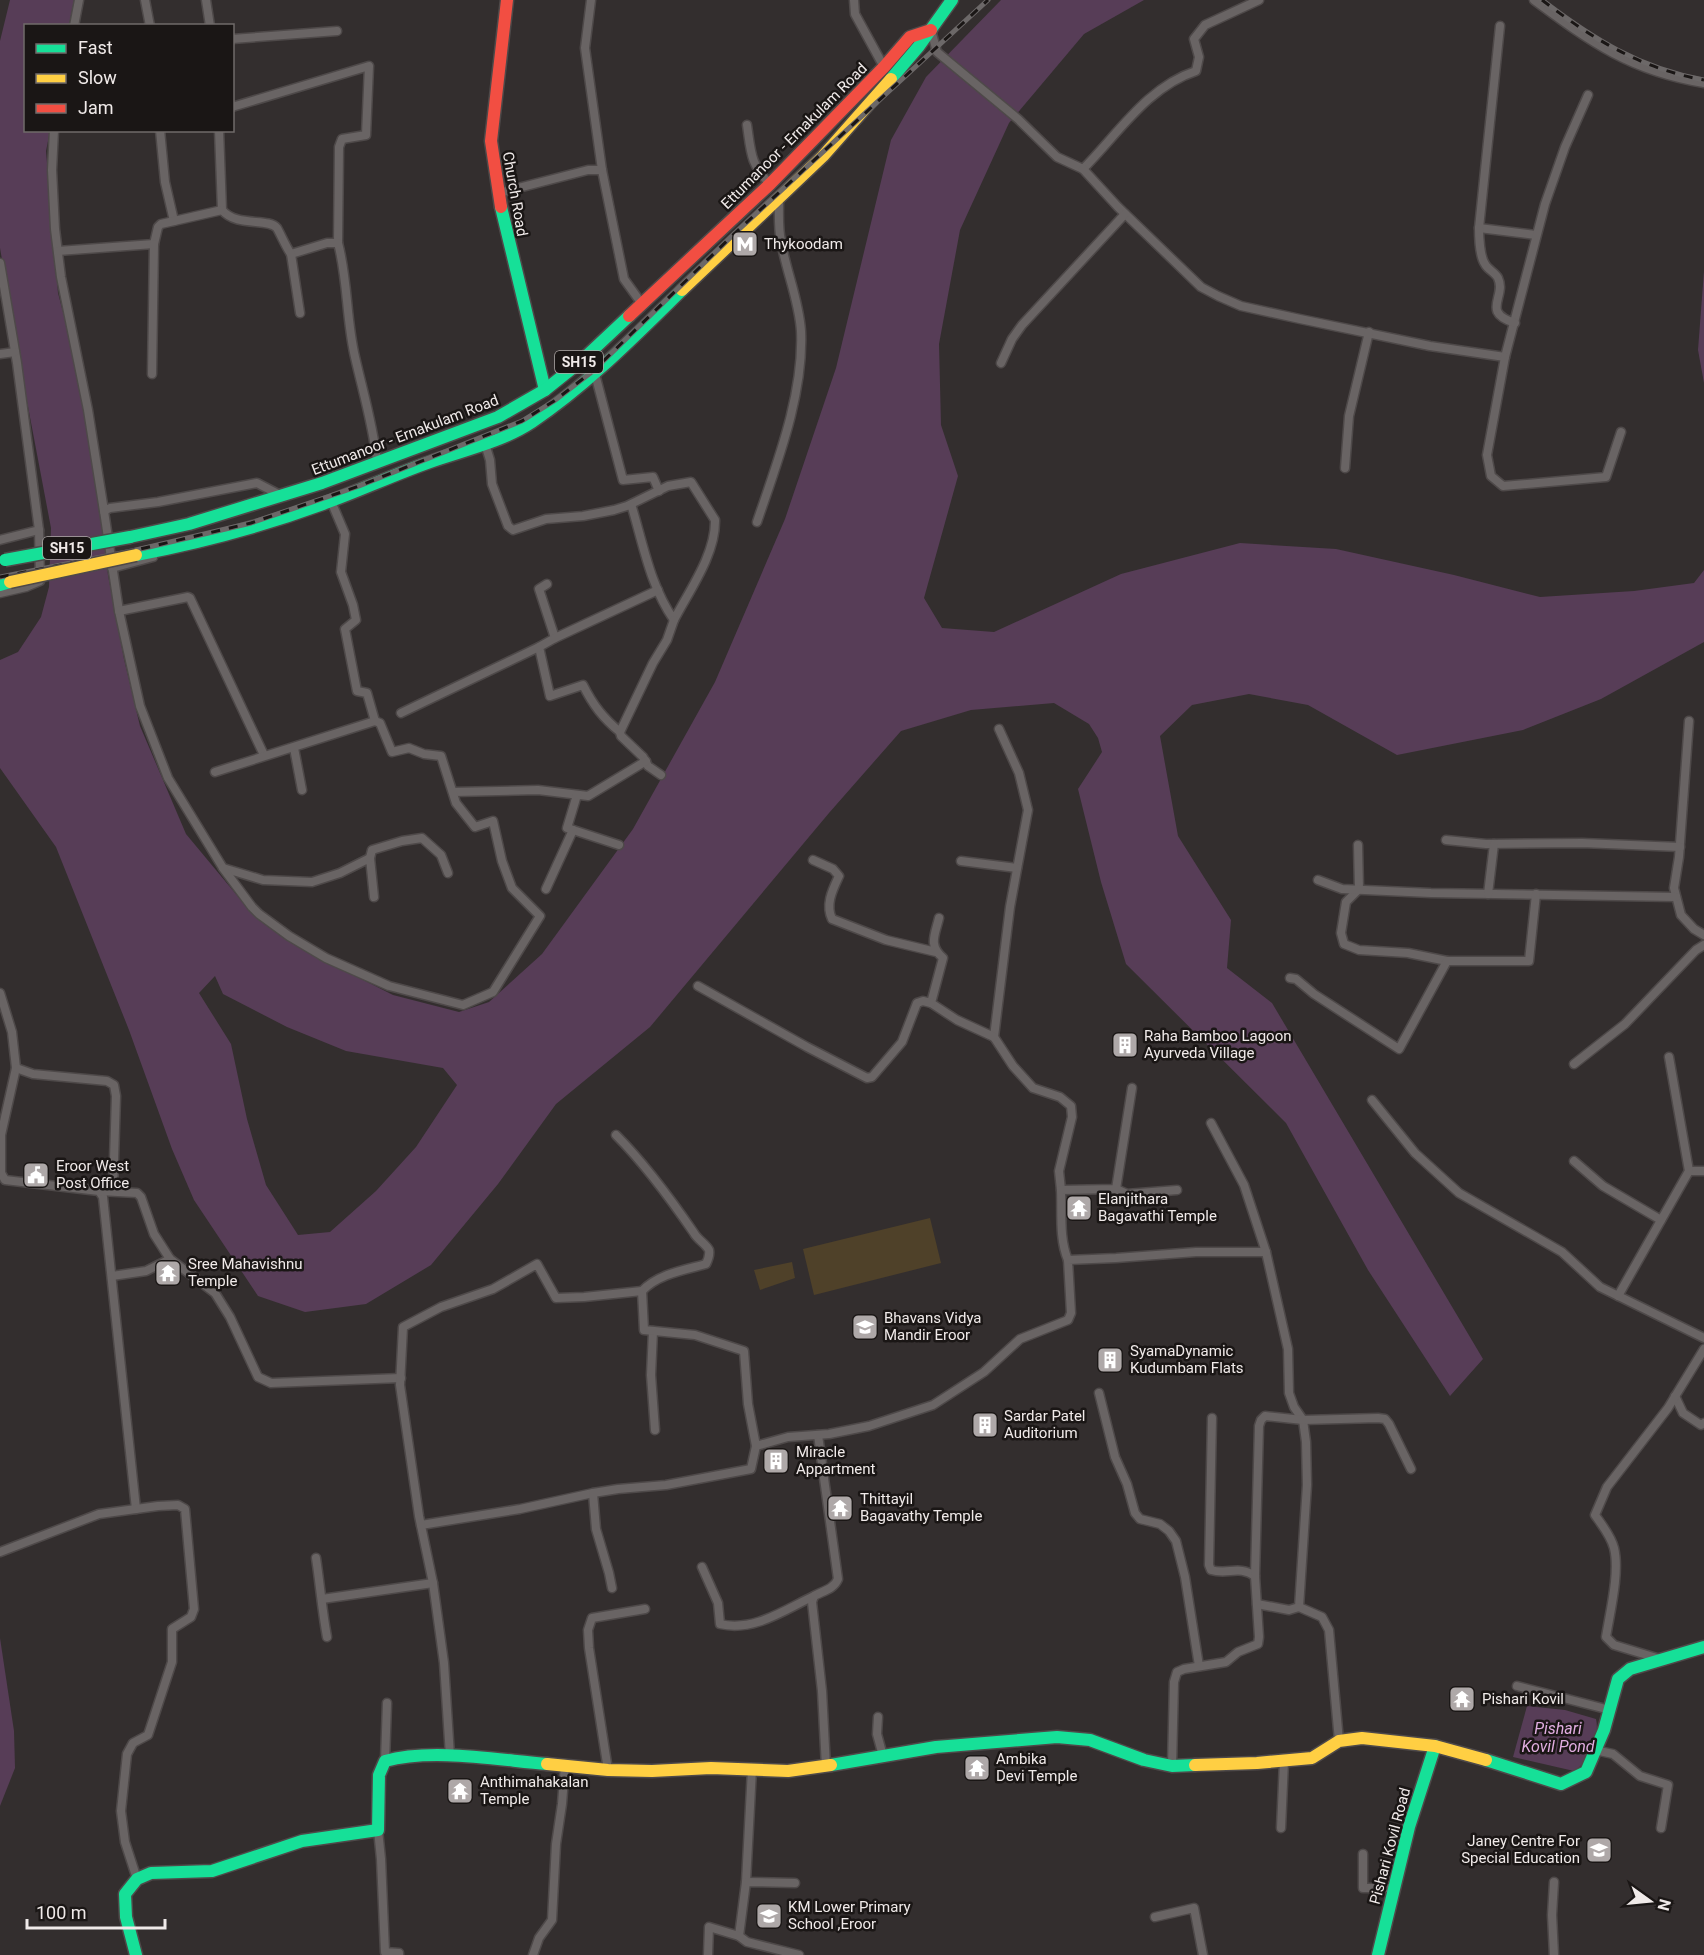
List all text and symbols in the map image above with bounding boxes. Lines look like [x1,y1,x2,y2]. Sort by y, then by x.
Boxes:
legend [24,24,234,132]
text: Fast [78,37,113,58]
street label: Ettumanoor - Ernakulam Road [717,59,871,213]
text: Slow [78,67,117,88]
text: Jam [78,97,114,118]
street label: Church Road [499,150,531,238]
metro station icon: Thykoodam [730,229,760,259]
place label: Thykoodam [764,235,843,253]
road number: SH15 [555,351,603,373]
street label: Ettumanoor - Ernakulam Road [309,391,501,479]
road number: SH15 [43,537,91,559]
place label: Raha Bamboo Lagoon Ayurveda Village [1144,1027,1292,1062]
building icon: Raha Bamboo Lagoon Ayurveda Village [1110,1030,1140,1060]
place label: Eroor West Post Office [56,1157,129,1192]
public building icon: Eroor West Post Office [21,1160,51,1190]
place label: Elanjithara Bagavathi Temple [1098,1190,1217,1225]
temple icon: Elanjithara Bagavathi Temple [1064,1193,1094,1223]
place label: Sree Mahavishnu Temple [188,1255,303,1290]
temple icon: Sree Mahavishnu Temple [153,1258,183,1288]
place label: Bhavans Vidya Mandir Eroor [884,1309,982,1344]
school or university icon: Bhavans Vidya Mandir Eroor [850,1312,880,1342]
place label: SyamaDynamic Kudumbam Flats [1130,1342,1244,1377]
building icon: SyamaDynamic Kudumbam Flats [1095,1345,1125,1375]
place label: Sardar Patel Auditorium [1004,1407,1085,1442]
building icon: Sardar Patel Auditorium [970,1410,1000,1440]
place label: Miracle Appartment [796,1443,876,1478]
building icon: Miracle Appartment [761,1446,791,1476]
place label: Thittayil Bagavathy Temple [860,1490,982,1525]
temple icon: Thittayil Bagavathy Temple [825,1493,855,1523]
temple icon: Pishari Kovil [1447,1684,1477,1714]
place label: Pishari Kovil [1482,1690,1564,1708]
water label: Pishari Kovil Pond [1521,1719,1595,1756]
place label: Ambika Devi Temple [996,1750,1077,1785]
temple icon: Ambika Devi Temple [962,1753,992,1783]
place label: Anthimahakalan Temple [480,1773,588,1808]
temple icon: Anthimahakalan Temple [445,1776,475,1806]
street label: Pishari Kovil Road [1366,1786,1414,1906]
place label: Janey Centre For Special Education [1461,1832,1580,1867]
school or university icon: Janey Centre For Special Education [1584,1835,1614,1865]
north arrow [1620,1871,1680,1931]
scale bar [27,1892,165,1930]
text: N [1653,1897,1675,1913]
place label: KM Lower Primary School ,Eroor [788,1898,911,1933]
school or university icon: KM Lower Primary School ,Eroor [754,1901,784,1931]
text: 100 m [36,1902,87,1923]

